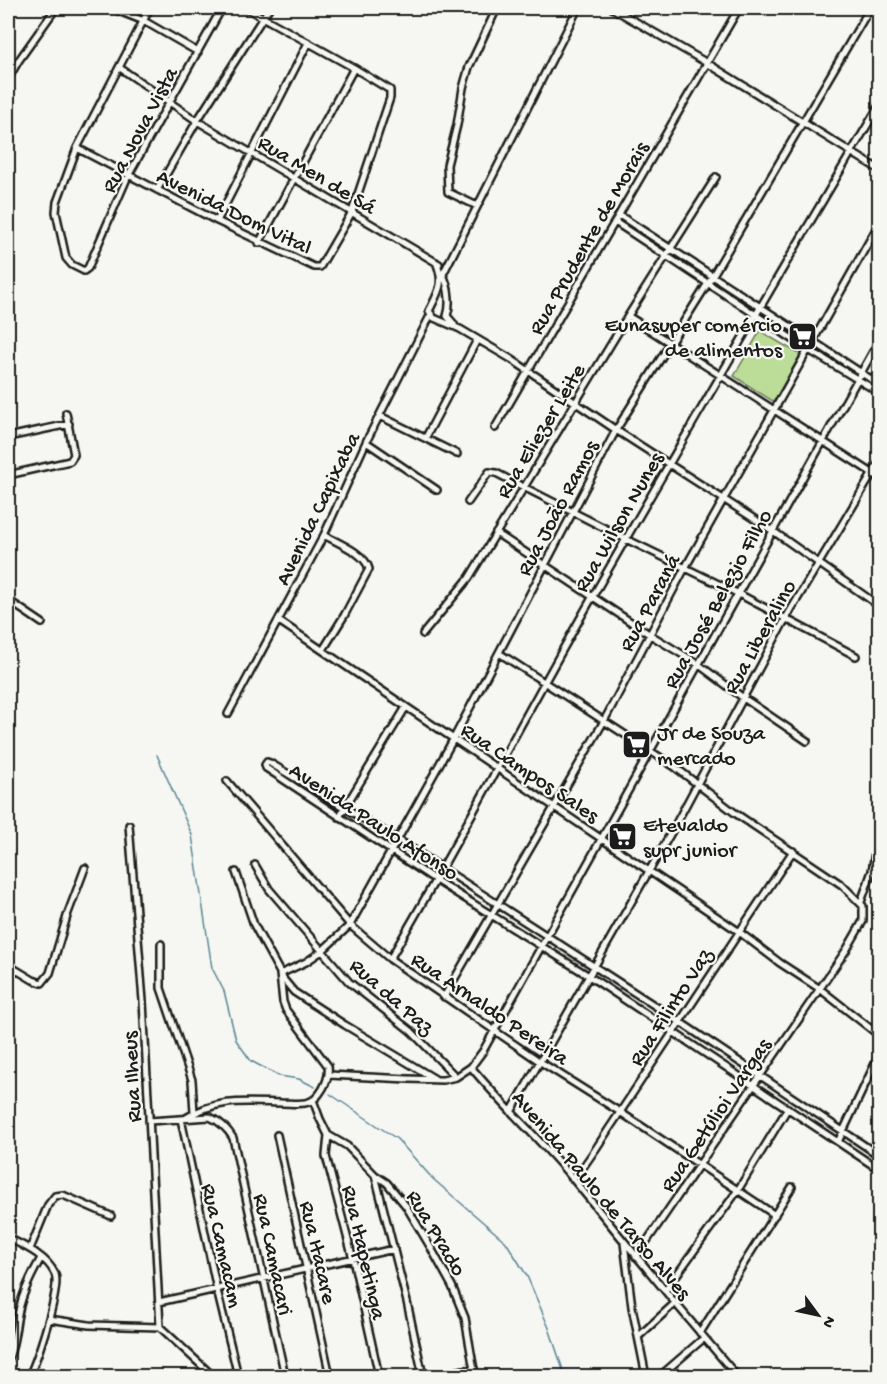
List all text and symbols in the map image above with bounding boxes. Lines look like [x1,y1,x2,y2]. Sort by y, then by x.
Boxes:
street label: Rua Nova Vista [98,63,186,198]
street label: Rua Men de Sá [252,131,380,222]
street label: Rua Prudente de Morais [525,137,657,340]
street label: Avenida Dom Vital [152,165,315,262]
place label: Eunasuper comércio de alimentos [604,314,783,365]
supermarket icon: Eunasuper comércio de alimentos [787,320,819,352]
street label: Rua Eliezer Leite [492,359,593,504]
street label: Avenida Capixaba [271,428,368,590]
street label: Rua João Ramos [513,436,607,581]
street label: Rua Wilson Nunes [570,448,672,598]
street label: Rua José Belezio Filho [659,506,780,694]
street label: Rua Paraná [615,550,688,657]
street label: Rua Liberalino [719,576,804,700]
street label: Rua Campos Sales [455,718,604,831]
place label: Jr de Souza mercado [657,722,766,773]
supermarket icon: Jr de Souza mercado [620,728,652,760]
street label: Avenida Paulo Afonso [283,759,462,888]
place label: Etevaldo supr junior [643,814,739,865]
supermarket icon: Etevaldo supr junior [606,820,638,852]
street label: Rua Filinto Vaz [625,943,721,1072]
street label: Rua Arnaldo Pereira [405,948,573,1073]
street label: Rua da Paz [343,954,439,1043]
street label: Rua Ilheus [119,1030,149,1123]
street label: Rua Getúlioi Vargas [656,1034,779,1198]
street label: Avenida Paulo de Tarso Alves [505,1087,696,1307]
street label: Rua Camacam [193,1181,247,1311]
street label: Rua Itapetinga [334,1183,390,1323]
street label: Rua Prado [399,1186,470,1282]
street label: Rua Camacari [246,1192,297,1318]
street label: Rua Itacare [292,1199,341,1307]
north arrow [788,1285,848,1345]
text: N [817,1312,838,1331]

